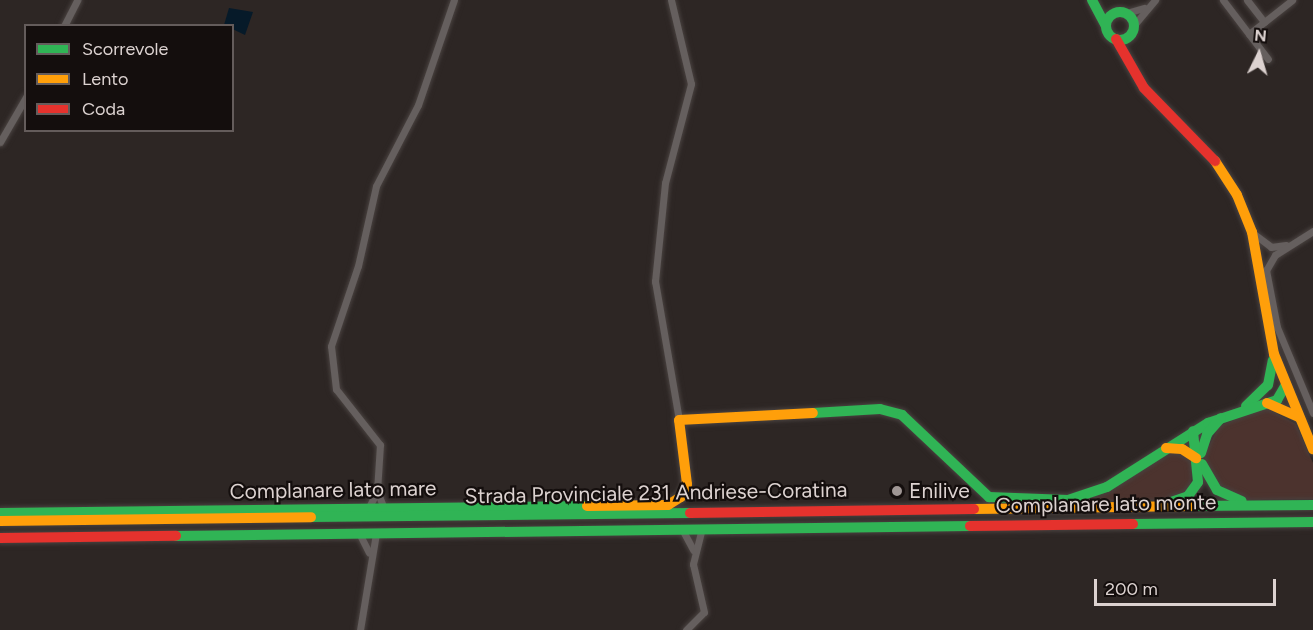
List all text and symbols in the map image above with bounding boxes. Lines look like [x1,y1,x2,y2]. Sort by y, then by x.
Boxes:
legend [24,24,234,132]
north arrow [1229,24,1289,84]
text: N [1254,26,1268,46]
text: Scorrevole [82,38,168,60]
text: Lento [82,68,128,90]
text: Coda [82,98,125,120]
street label: Complanare lato mare [229,476,437,504]
street label: Strada Provinciale 231 Andriese-Coratina [464,477,848,509]
place label: Enilive [909,478,970,504]
marker: Enilive [890,484,904,498]
street label: Complanare lato monte [995,489,1217,519]
scale bar [1097,567,1278,605]
text: 200 m [1105,578,1158,600]

